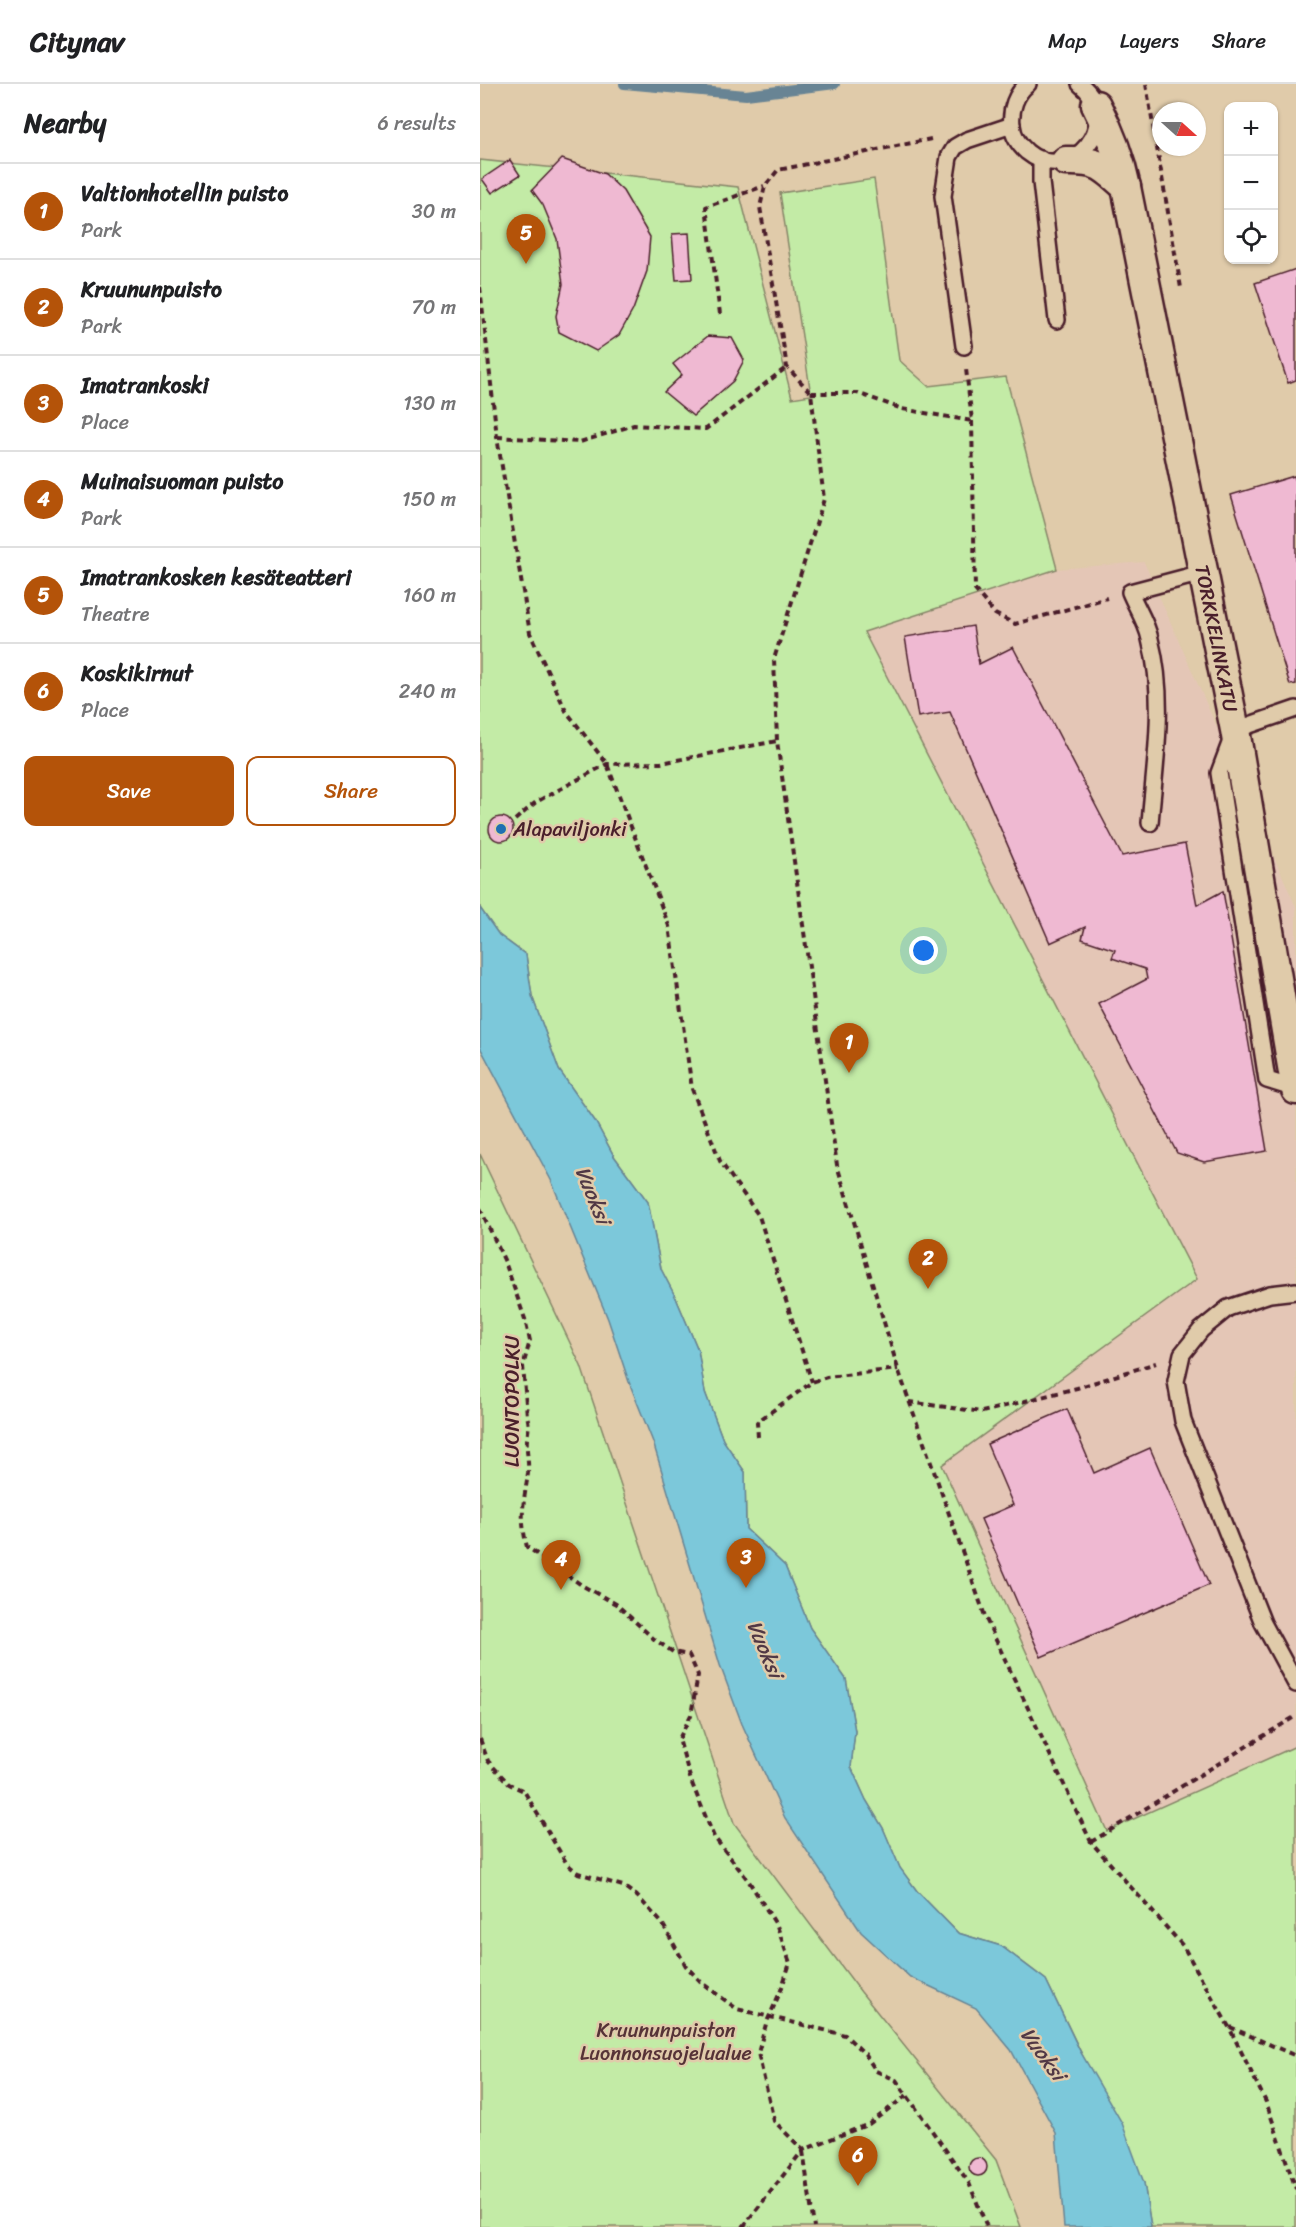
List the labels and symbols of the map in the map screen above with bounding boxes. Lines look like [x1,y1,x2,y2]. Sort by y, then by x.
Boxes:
north arrow [1152,102,1206,156]
pin: 5 [506,214,546,264]
street label: TORKKELINKATU [1184,562,1248,716]
place label: Alapaviljonki [512,812,628,847]
marker: Alapaviljonki [494,822,508,836]
your location [909,936,938,965]
pin: 1 [830,1024,868,1073]
water label: Vuoksi [564,1160,623,1234]
pin: 2 [908,1240,948,1289]
street label: LUONTOPOLKU [495,1335,530,1467]
pin: 3 [726,1538,766,1588]
pin: 4 [542,1540,580,1590]
water label: Vuoksi [736,1614,796,1688]
park label: Kruununpuiston Luonnonsuojelualue [580,2013,752,2071]
water label: Vuoksi [1010,2019,1078,2093]
pin: 6 [838,2136,878,2186]

